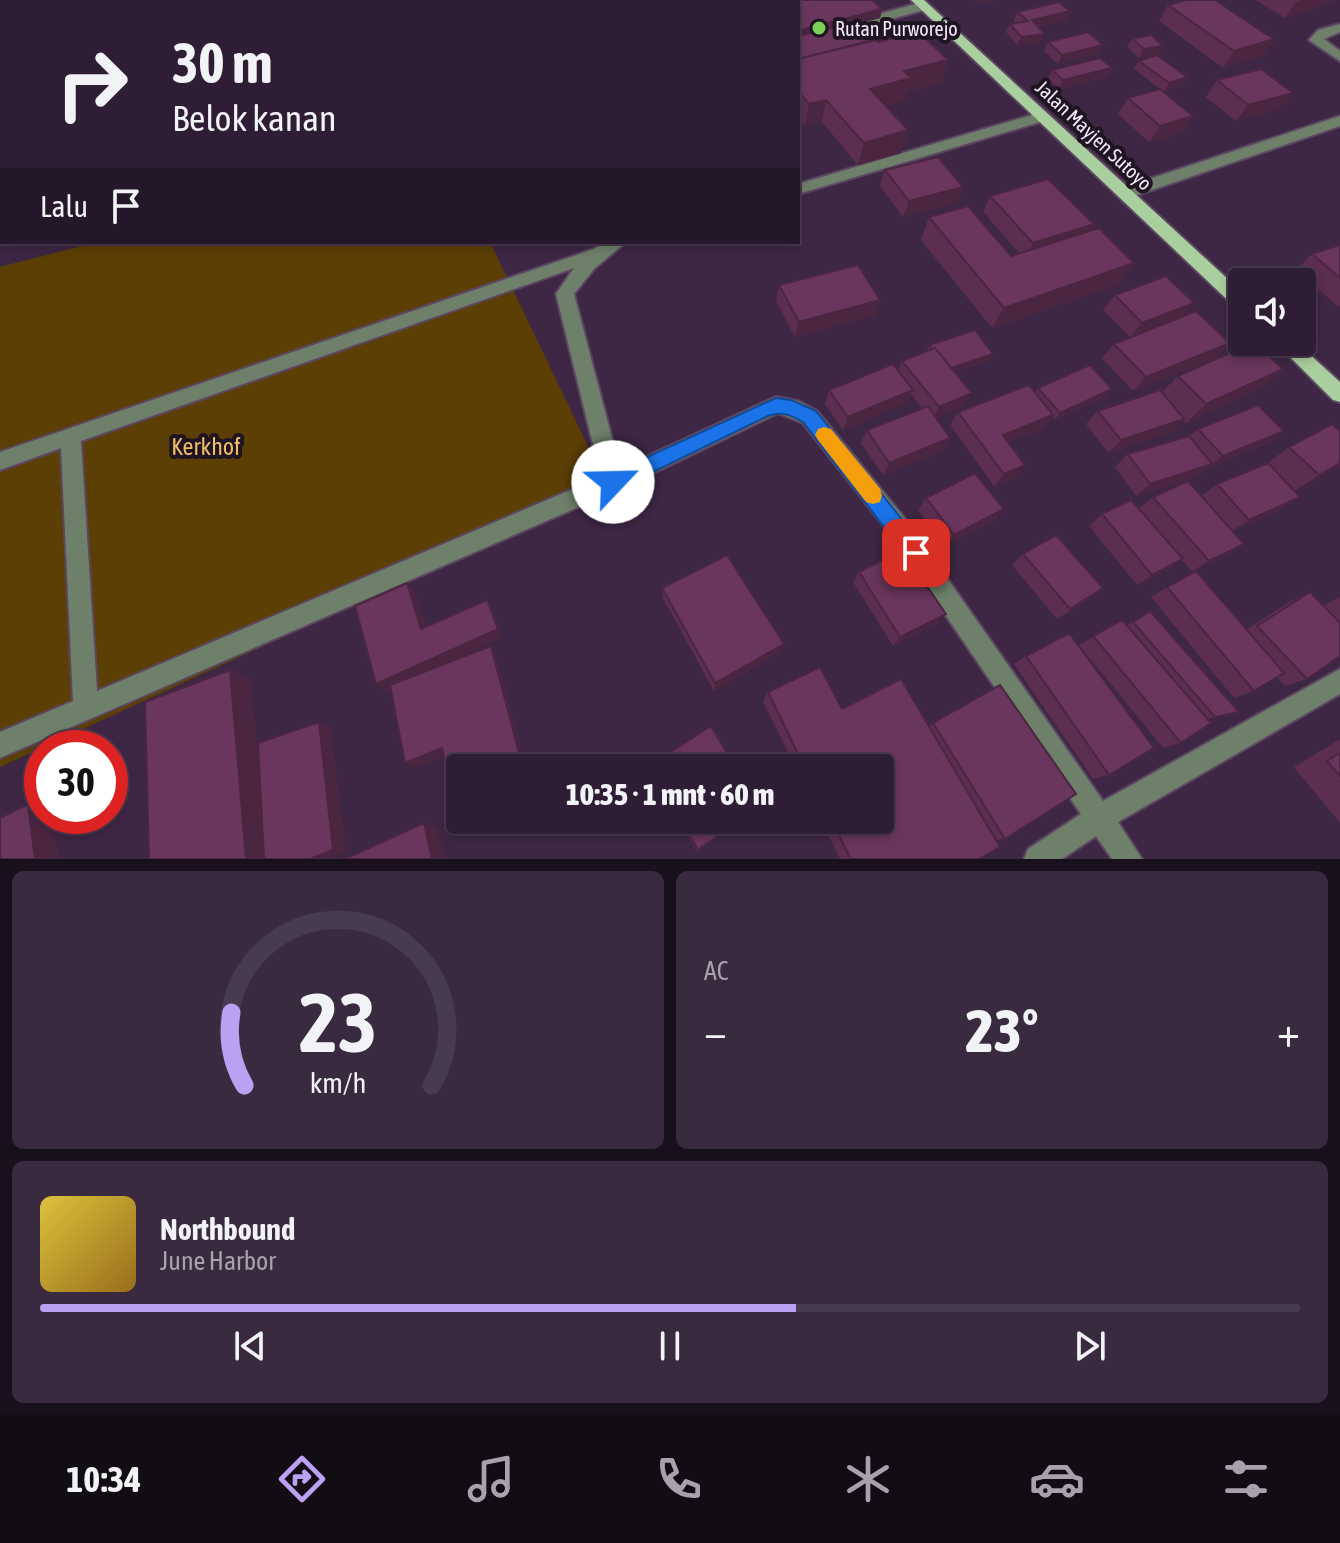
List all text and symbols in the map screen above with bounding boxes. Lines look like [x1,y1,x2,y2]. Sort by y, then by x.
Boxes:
place label: Rutan Purworejo [835,17,958,40]
marker: Rutan Purworejo [810,19,828,37]
text: 30 m [172,31,273,95]
icon: right [40,32,144,136]
street label: Jalan Mayjen Sutoyo [1031,75,1157,195]
text: Belok kanan [172,97,337,139]
icon: arrive [104,184,148,228]
text: Lalu [40,189,88,223]
map controls [1228,268,1316,356]
button: sound [1228,268,1316,356]
park label: Kerkhof [171,433,241,460]
position arrow [571,440,655,524]
pin [882,519,950,587]
icon: arrive [894,531,938,575]
speed limit sign: 30 [24,730,128,834]
text: 10:35 · 1 mnt · 60 m [566,777,774,811]
text: AC [704,956,728,986]
text: 23 [299,974,377,1070]
text: 23° [966,996,1038,1065]
text: − [704,1006,727,1056]
text: + [1277,1006,1300,1056]
text: km/h [310,1066,366,1099]
text: Northbound [160,1212,295,1246]
text: June Harbor [160,1246,276,1276]
icon: previous [228,1324,272,1368]
icon: pause [648,1324,692,1368]
icon: next [1068,1324,1112,1368]
icon: directions [274,1451,330,1507]
icon: music [463,1451,519,1507]
icon: phone [651,1451,707,1507]
icon: climate [840,1451,896,1507]
icon: car [1029,1451,1085,1507]
icon: filters [1218,1451,1274,1507]
text: 10:34 [66,1458,141,1500]

